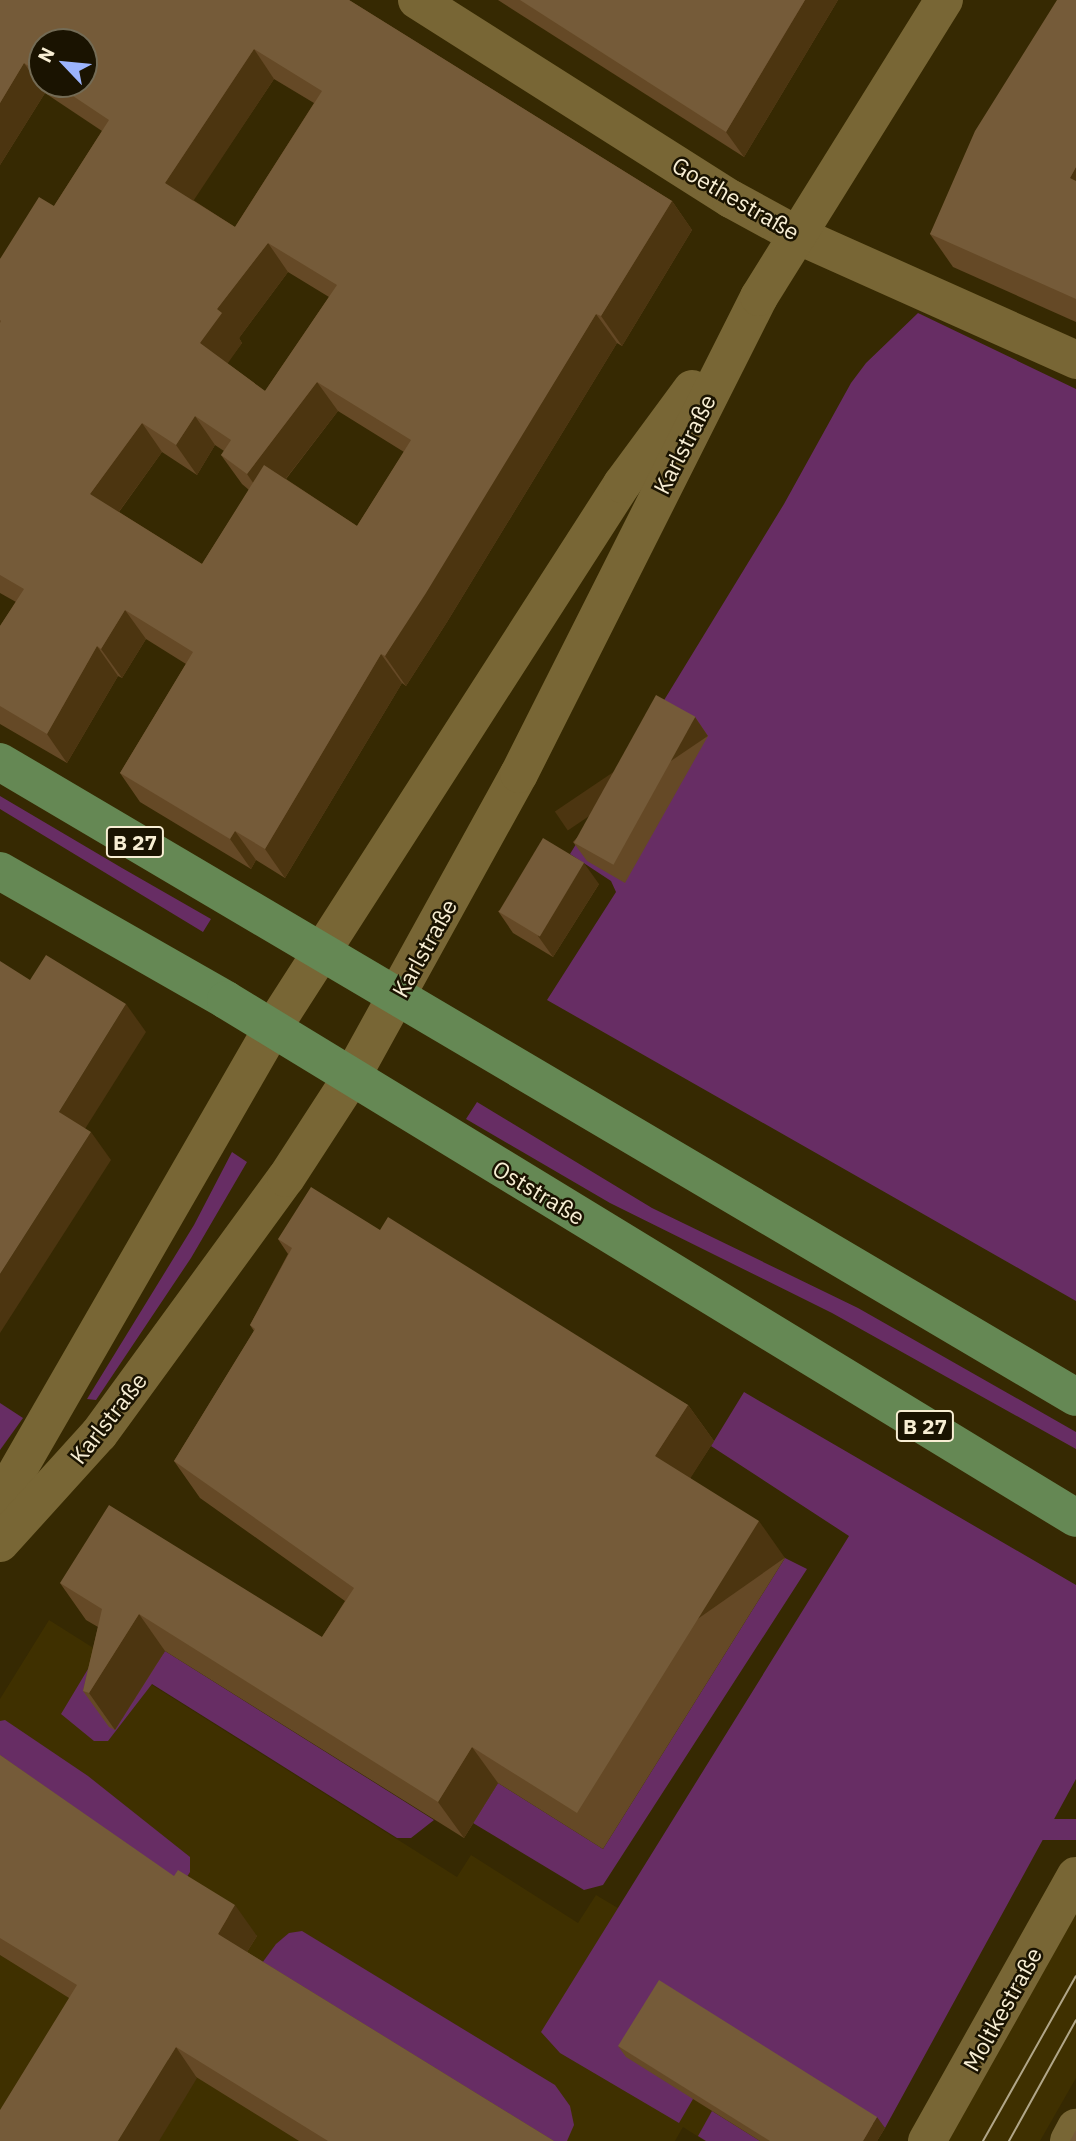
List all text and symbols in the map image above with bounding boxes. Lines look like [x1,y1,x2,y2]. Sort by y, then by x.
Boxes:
north arrow [28,28,98,98]
text: N [32,43,60,66]
street label: Goethestraße [667,150,805,246]
street label: Karlstraße [647,389,721,499]
road number: B 27 [105,824,165,860]
street label: Karlstraße [386,894,462,1002]
street label: Oststraße [488,1154,590,1230]
street label: Karlstraße [64,1367,152,1469]
road number: B 27 [895,1408,955,1444]
street label: Moltkestraße [957,1942,1047,2076]

